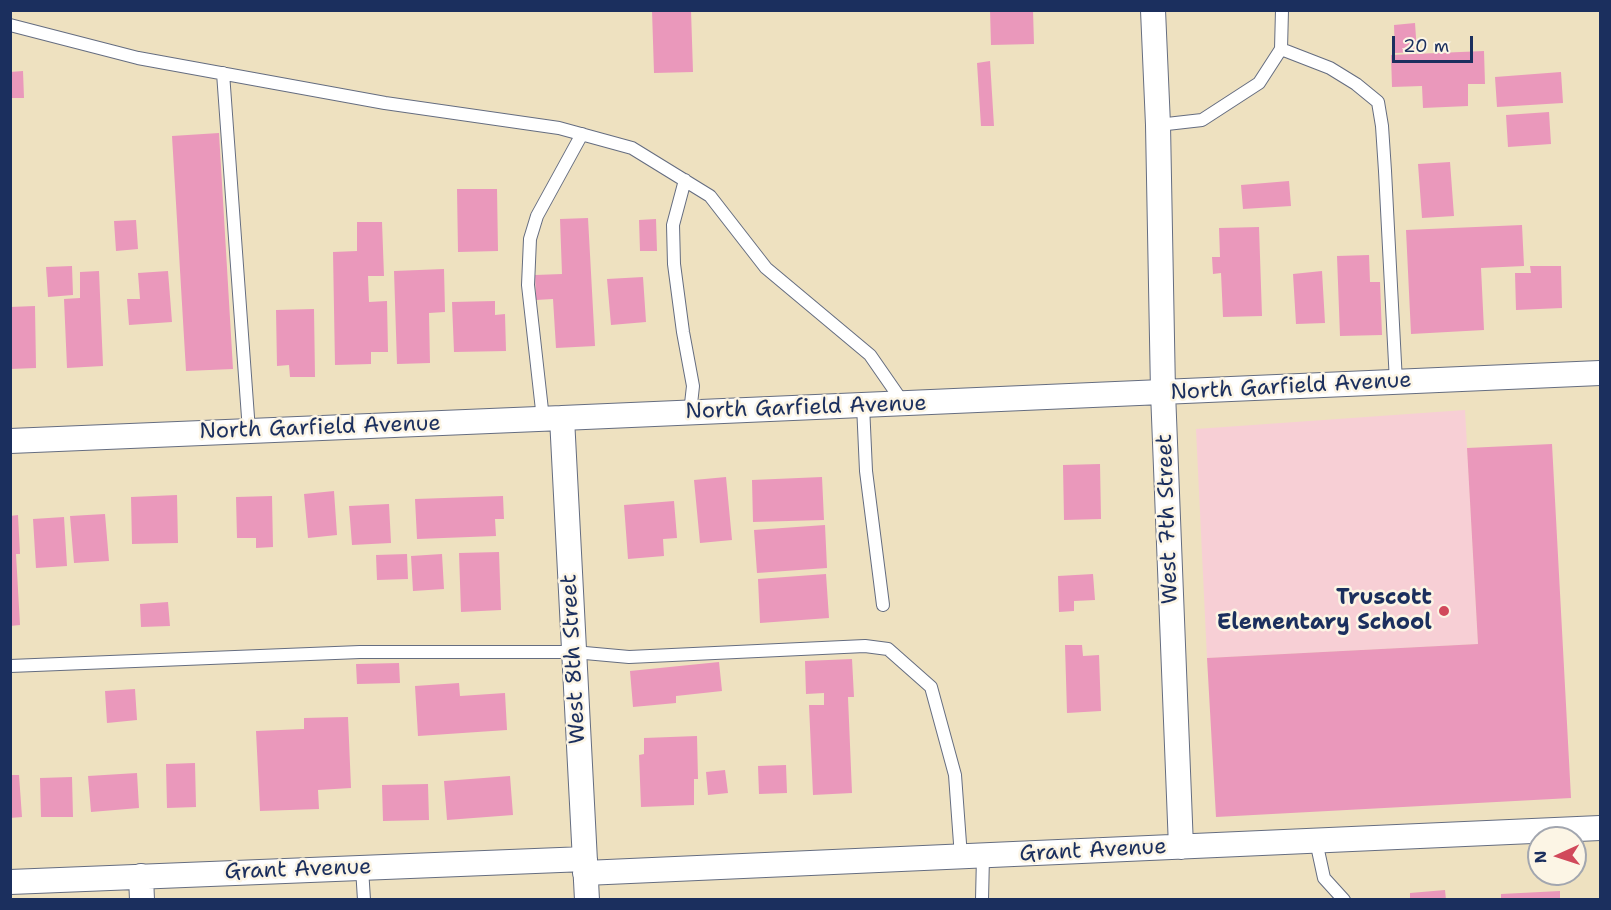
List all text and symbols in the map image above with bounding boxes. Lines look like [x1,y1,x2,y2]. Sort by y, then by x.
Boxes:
scale bar [1395,24,1476,62]
text: 20 m [1403,34,1449,58]
street label: North Garfield Avenue [1170,367,1412,407]
street label: North Garfield Avenue [685,391,927,425]
street label: North Garfield Avenue [199,411,441,445]
street label: West 7th Street [1152,433,1184,605]
street label: West 8th Street [556,573,592,745]
place label: Truscott Elementary School [1217,585,1432,636]
marker: Truscott Elementary School [1437,604,1451,618]
north arrow [1527,826,1587,886]
street label: Grant Avenue [1019,834,1167,868]
text: N [1530,850,1551,864]
street label: Grant Avenue [224,854,372,886]

